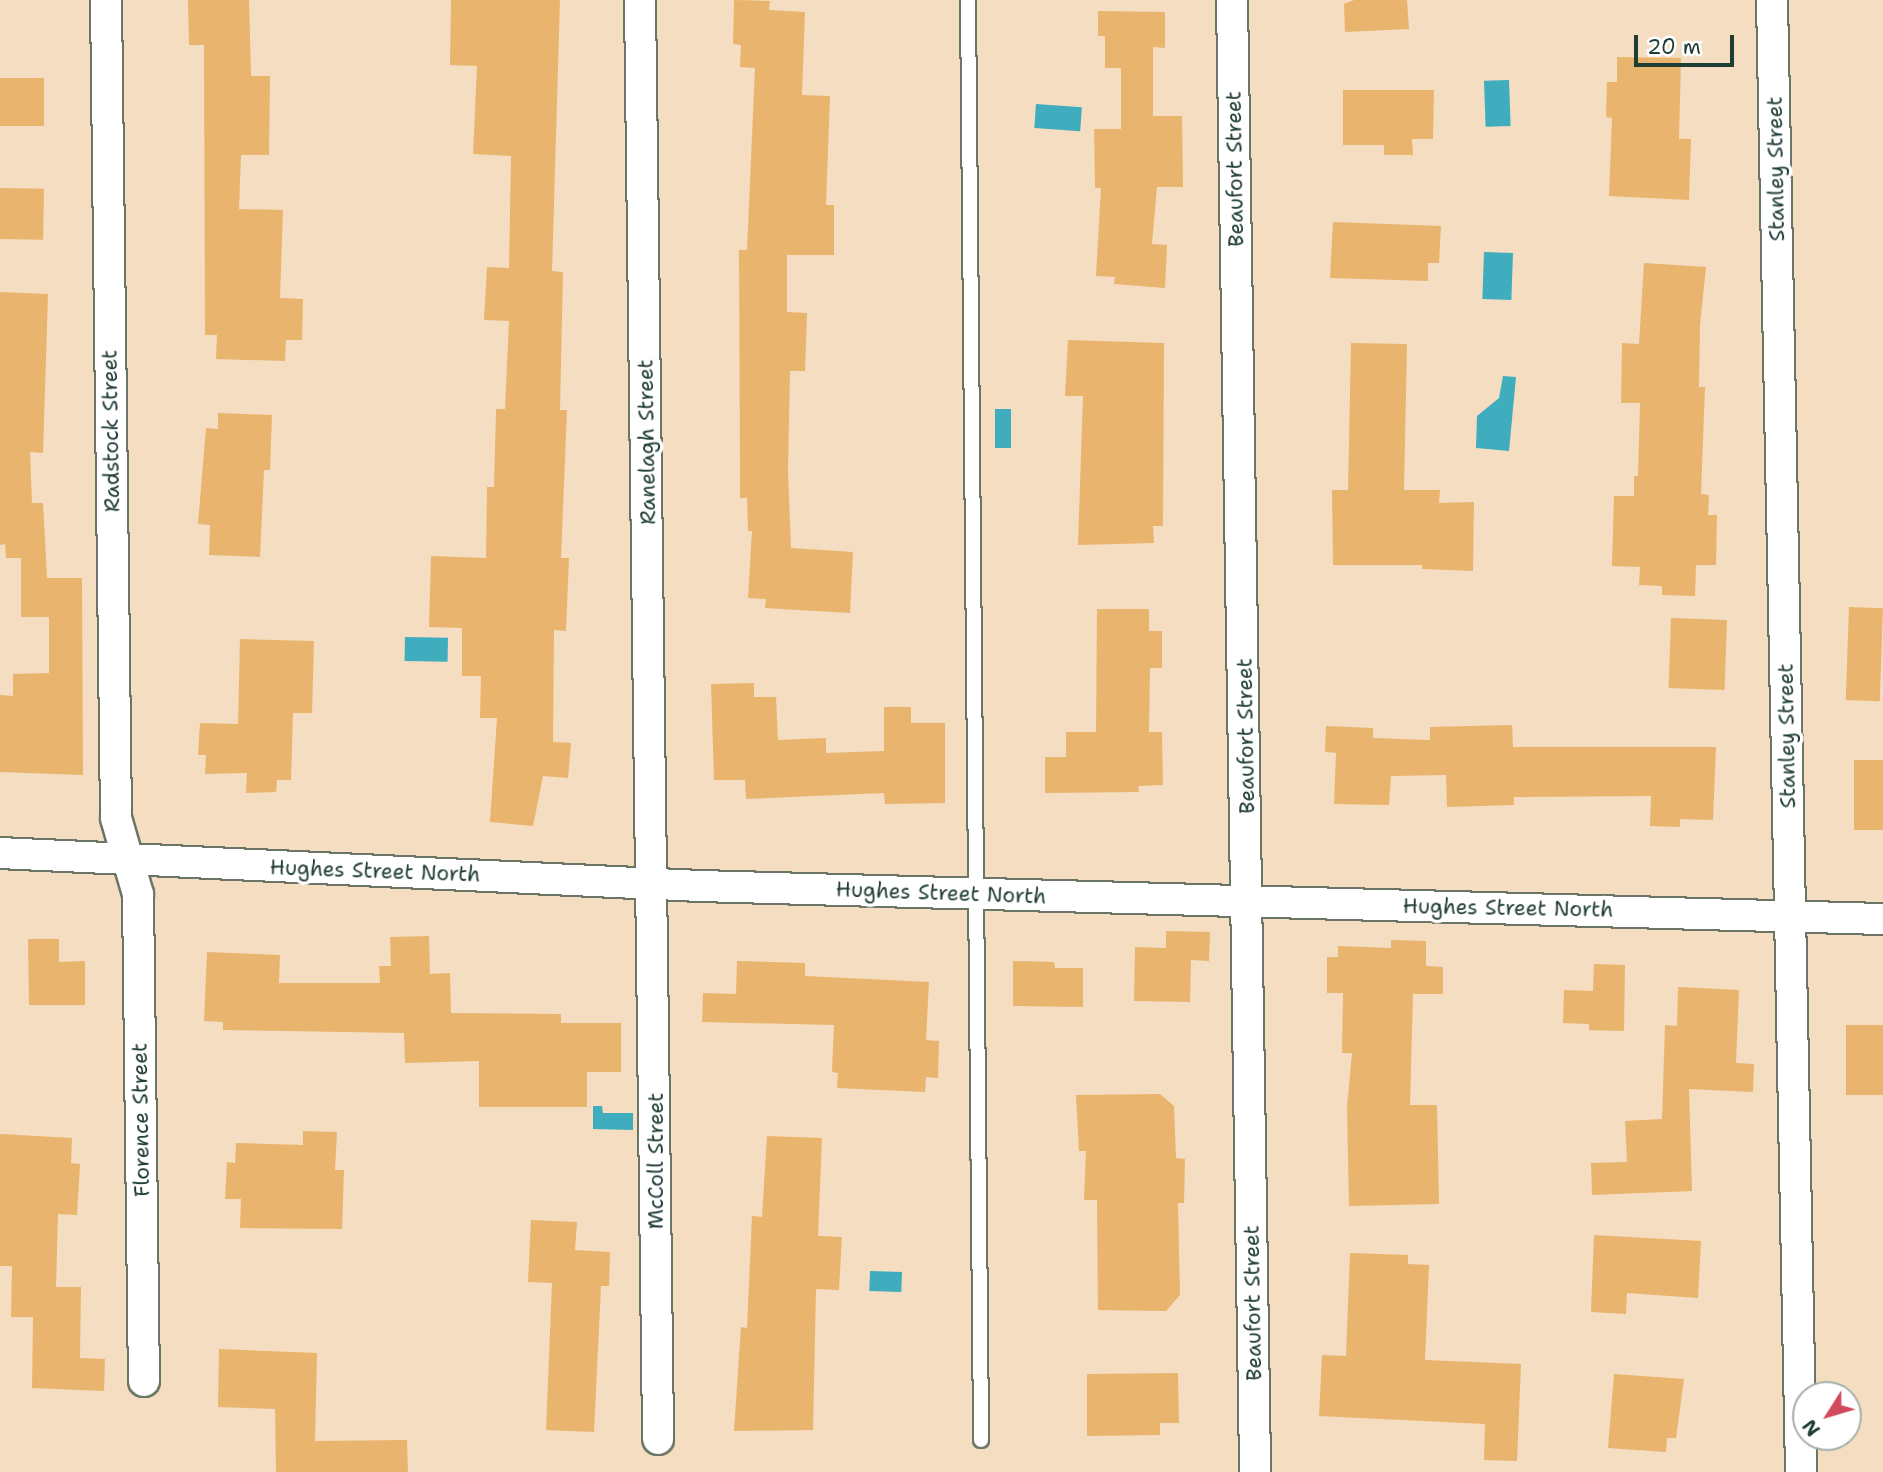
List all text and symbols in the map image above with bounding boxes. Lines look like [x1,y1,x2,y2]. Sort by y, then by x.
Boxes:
scale bar [1638,21,1738,65]
text: 20 m [1647,33,1701,61]
street label: Beaufort Street [1221,91,1249,247]
street label: Stanley Street [1762,96,1790,242]
street label: Radstock Street [97,350,125,512]
street label: Ranelagh Street [633,359,661,525]
street label: Beaufort Street [1232,658,1260,814]
street label: Stanley Street [1773,663,1801,809]
street label: Hughes Street North [269,855,481,887]
street label: Hughes Street North [835,877,1047,909]
street label: Hughes Street North [1403,894,1613,922]
street label: Florence Street [127,1043,155,1197]
street label: McColl Street [643,1093,669,1229]
street label: Beaufort Street [1239,1225,1267,1381]
north arrow [1792,1381,1862,1451]
text: N [1797,1414,1826,1441]

